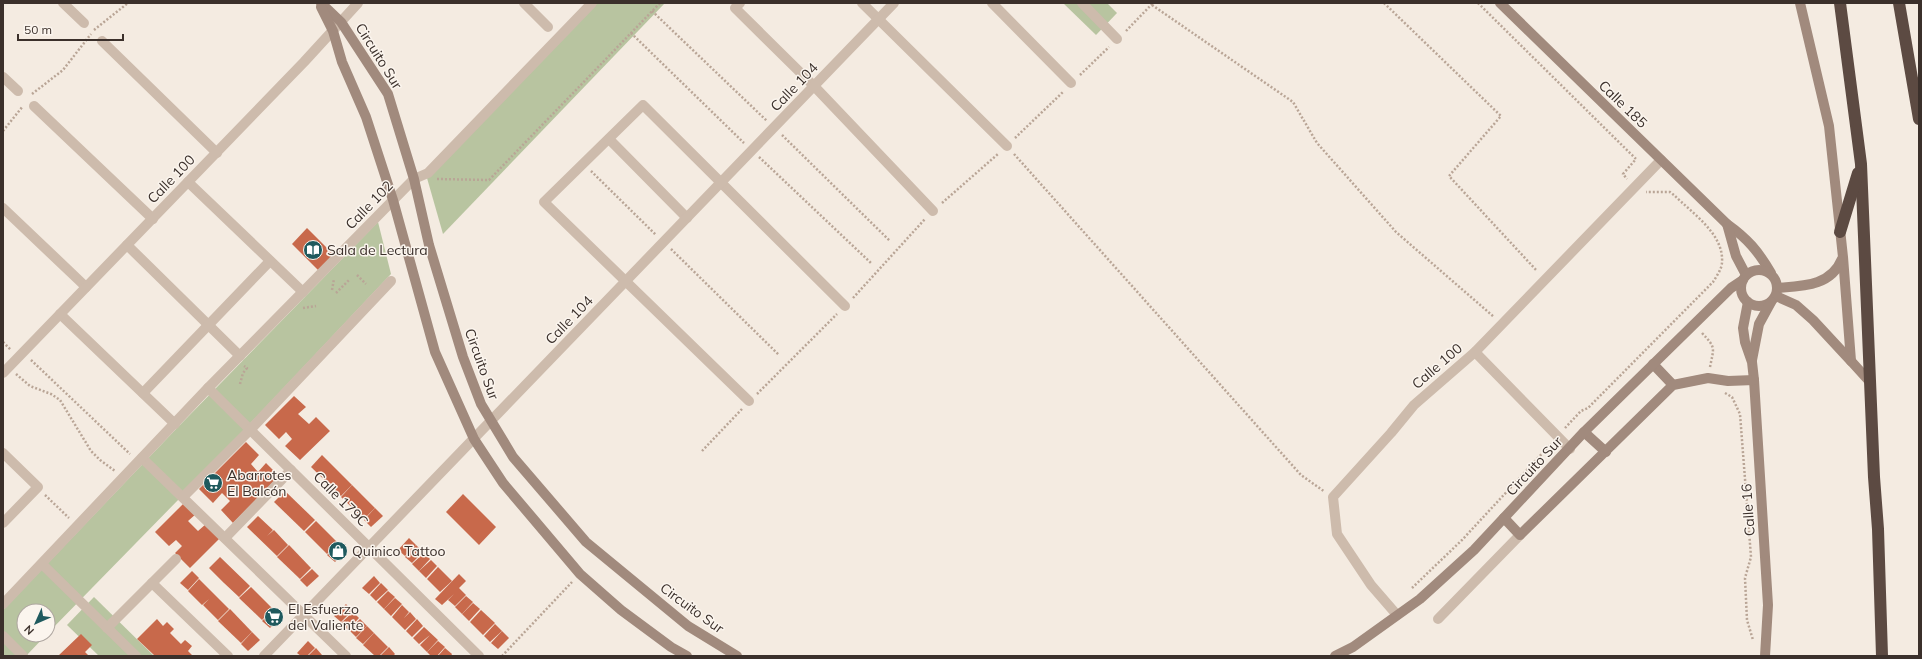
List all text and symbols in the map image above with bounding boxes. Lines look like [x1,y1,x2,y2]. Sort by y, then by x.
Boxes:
scale bar [18,16,123,42]
street label: Circuito Sur [352,20,407,93]
text: 50 m [24,22,52,37]
street label: Calle 104 [766,58,822,115]
street label: Calle 185 [1595,76,1651,132]
street label: Calle 100 [143,151,199,207]
street label: Calle 102 [341,177,397,233]
library icon: Sala de Lectura [302,239,324,261]
place label: Sala de Lectura [327,241,428,259]
street label: Calle 104 [541,291,597,348]
street label: Circuito Sur [461,326,504,403]
street label: Calle 100 [1408,339,1466,393]
street label: Circuito Sur [1502,432,1567,499]
place label: Abarrotes El Balcón [227,466,292,500]
street label: Calle 179C [310,468,372,530]
supermarket icon: Abarrotes El Balcón [202,472,224,494]
street label: Calle 16 [1737,483,1759,537]
shop icon: Quinico Tattoo [327,540,349,562]
place label: Quinico Tattoo [352,542,446,560]
street label: Circuito Sur [657,579,728,638]
place label: El Esfuerzo del Valiente [288,600,363,634]
north arrow [16,603,56,643]
supermarket icon: El Esfuerzo del Valiente [263,606,285,628]
text: N [21,622,37,638]

